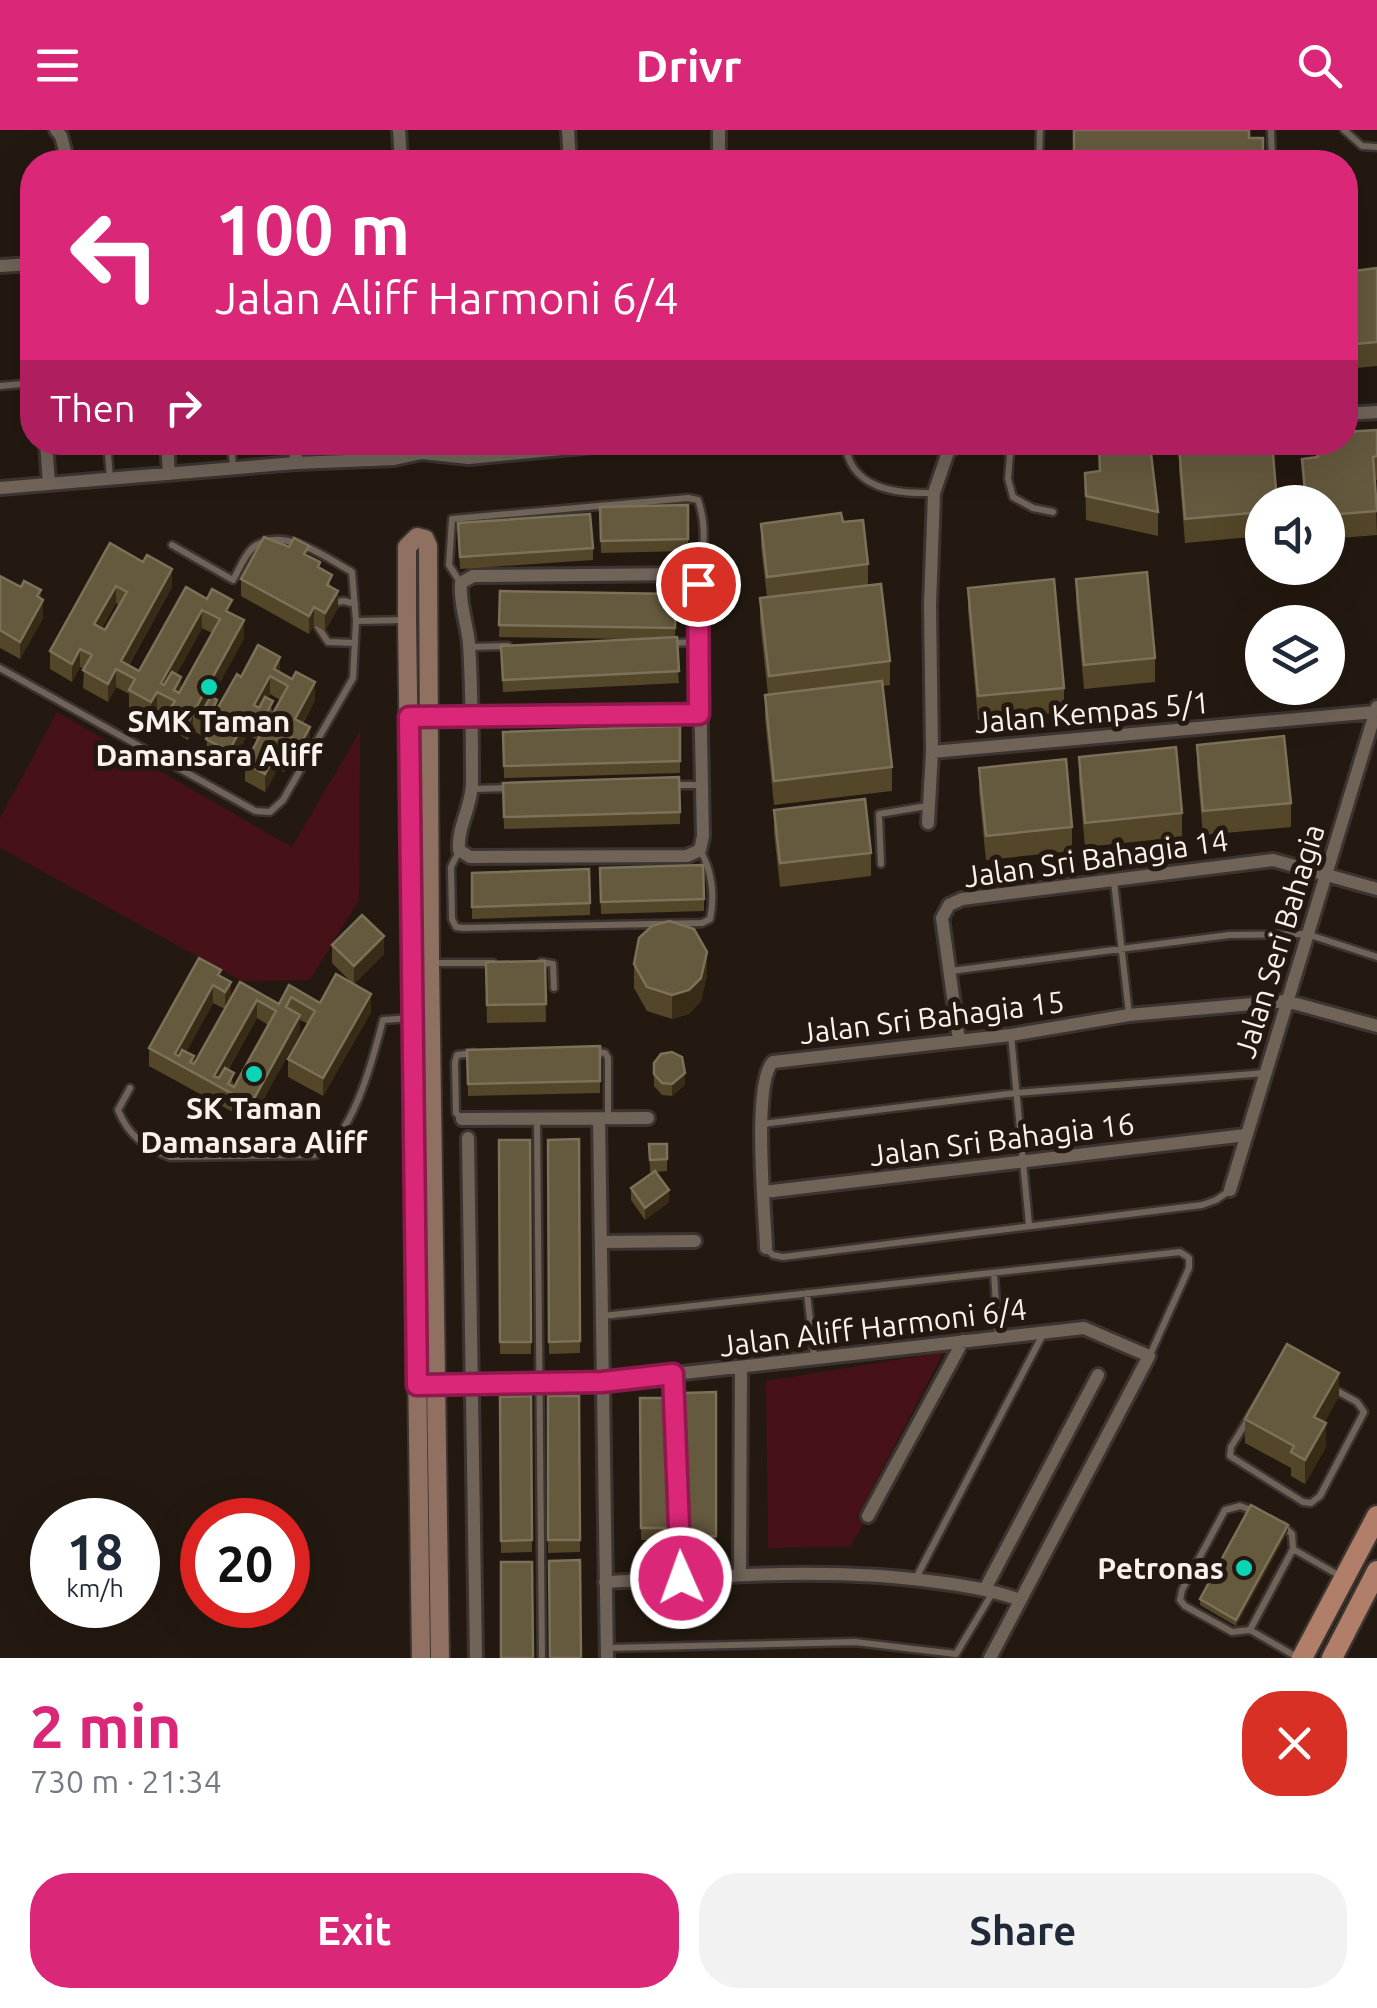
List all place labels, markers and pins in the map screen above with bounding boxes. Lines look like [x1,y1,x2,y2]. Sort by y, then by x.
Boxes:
pin [656,542,741,627]
marker: SMK Taman Damansara Aliff [198,676,220,698]
place label: SMK Taman Damansara Aliff [95,704,323,772]
marker: SK Taman Damansara Aliff [243,1063,265,1085]
place label: SK Taman Damansara Aliff [140,1091,368,1159]
place label: Petronas [1097,1551,1224,1585]
marker: Petronas [1233,1557,1255,1579]

